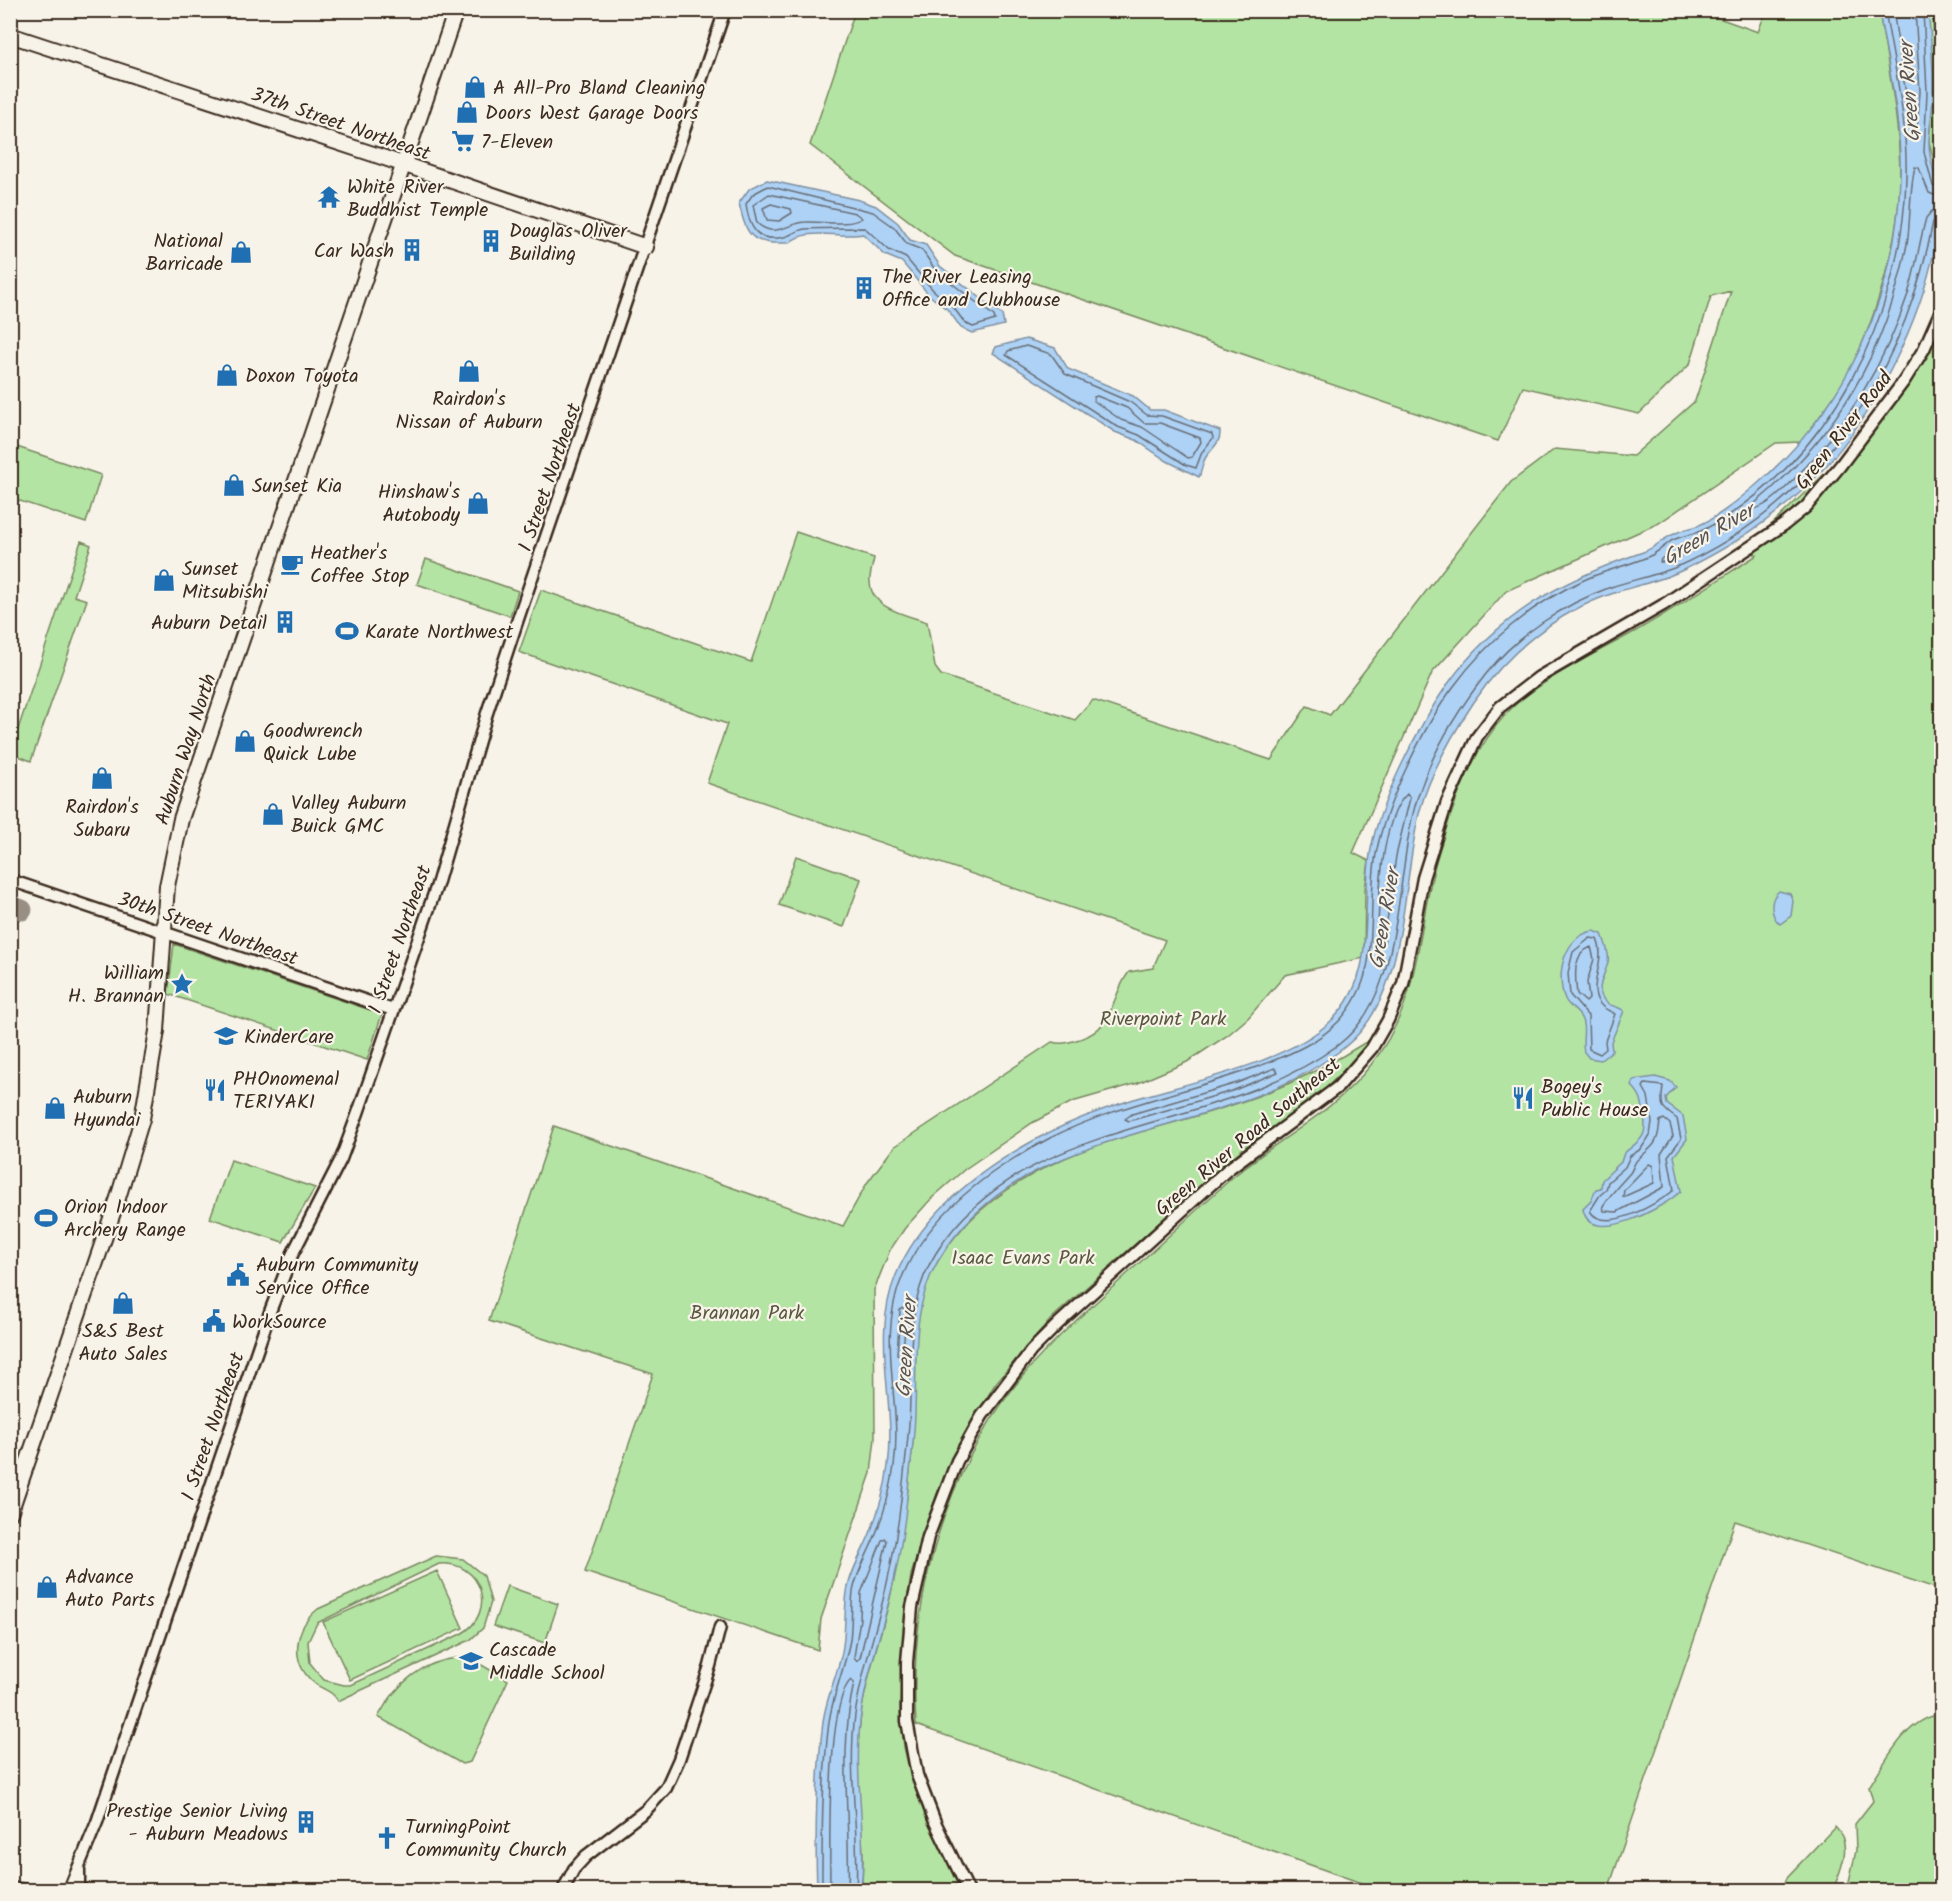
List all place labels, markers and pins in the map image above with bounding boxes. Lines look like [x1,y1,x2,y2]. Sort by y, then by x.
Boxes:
place label: A All-Pro Bland Cleaning [493,73,705,105]
shop icon: A All-Pro Bland Cleaning [462,74,488,100]
place label: Doors West Garage Doors [485,98,699,130]
shop icon: Doors West Garage Doors [454,99,480,125]
place label: 7-Eleven [481,127,553,159]
supermarket icon: 7-Eleven [450,128,476,154]
place label: White River Buddhist Temple [347,172,488,227]
temple icon: White River Buddhist Temple [316,184,342,210]
place label: Douglas Oliver Building [509,216,628,271]
place label: National Barricade [146,226,223,281]
building icon: Douglas Oliver Building [478,228,504,254]
place label: Car Wash [314,236,394,268]
building icon: Car Wash [399,237,425,263]
shop icon: National Barricade [228,239,254,265]
place label: The River Leasing Office and Clubhouse [882,262,1060,317]
building icon: The River Leasing Office and Clubhouse [851,275,877,301]
shop icon: Rairdon's Nissan of Auburn [456,358,482,384]
place label: Doxon Toyota [245,361,359,393]
shop icon: Doxon Toyota [214,362,240,388]
place label: Rairdon's Nissan of Auburn [395,384,543,439]
place label: Sunset Kia [252,471,342,503]
shop icon: Sunset Kia [221,472,247,498]
place label: Hinshaw's Autobody [378,477,461,532]
shop icon: Hinshaw's Autobody [465,490,491,516]
place label: Heather's Coffee Stop [310,538,410,593]
cafe icon: Heather's Coffee Stop [279,551,305,577]
place label: Sunset Mitsubishi [182,554,269,609]
shop icon: Sunset Mitsubishi [151,567,177,593]
place label: Auburn Detail [151,608,267,640]
building icon: Auburn Detail [272,609,298,635]
place label: Karate Northwest [365,617,514,649]
sports icon: Karate Northwest [334,618,360,644]
place label: Goodwrench Quick Lube [263,716,363,771]
shop icon: Goodwrench Quick Lube [232,728,258,754]
shop icon: Rairdon's Subaru [89,765,115,791]
place label: Valley Auburn Buick GMC [291,788,406,843]
place label: Rairdon's Subaru [65,792,139,847]
shop icon: Valley Auburn Buick GMC [260,801,286,827]
place label: William H. Brannan [68,958,164,1013]
place icon: William H. Brannan [169,971,195,997]
place label: KinderCare [244,1022,334,1054]
school or university icon: KinderCare [213,1023,239,1049]
place label: PHOnomenal TERIYAKI [233,1064,339,1119]
place label: Bogey's Public House [1541,1072,1648,1127]
restaurant icon: PHOnomenal TERIYAKI [202,1077,228,1103]
place label: Auburn Hyundai [73,1082,141,1137]
restaurant icon: Bogey's Public House [1510,1085,1536,1111]
shop icon: Auburn Hyundai [42,1095,68,1121]
place label: Orion Indoor Archery Range [64,1192,186,1247]
sports icon: Orion Indoor Archery Range [33,1205,59,1231]
place label: Auburn Community Service Office [256,1250,419,1305]
public building icon: Auburn Community Service Office [225,1262,251,1288]
shop icon: S&S Best Auto Sales [110,1290,136,1316]
place label: WorkSource [232,1307,327,1339]
public building icon: WorkSource [201,1308,227,1334]
place label: S&S Best Auto Sales [78,1316,168,1371]
place label: Advance Auto Parts [65,1562,155,1617]
shop icon: Advance Auto Parts [34,1574,60,1600]
place label: Cascade Middle School [489,1635,605,1690]
school or university icon: Cascade Middle School [458,1648,484,1674]
place label: Prestige Senior Living - Auburn Meadows [106,1796,288,1851]
building icon: Prestige Senior Living - Auburn Meadows [293,1809,319,1835]
place label: TurningPoint Community Church [405,1812,567,1867]
church icon: TurningPoint Community Church [374,1825,400,1851]

